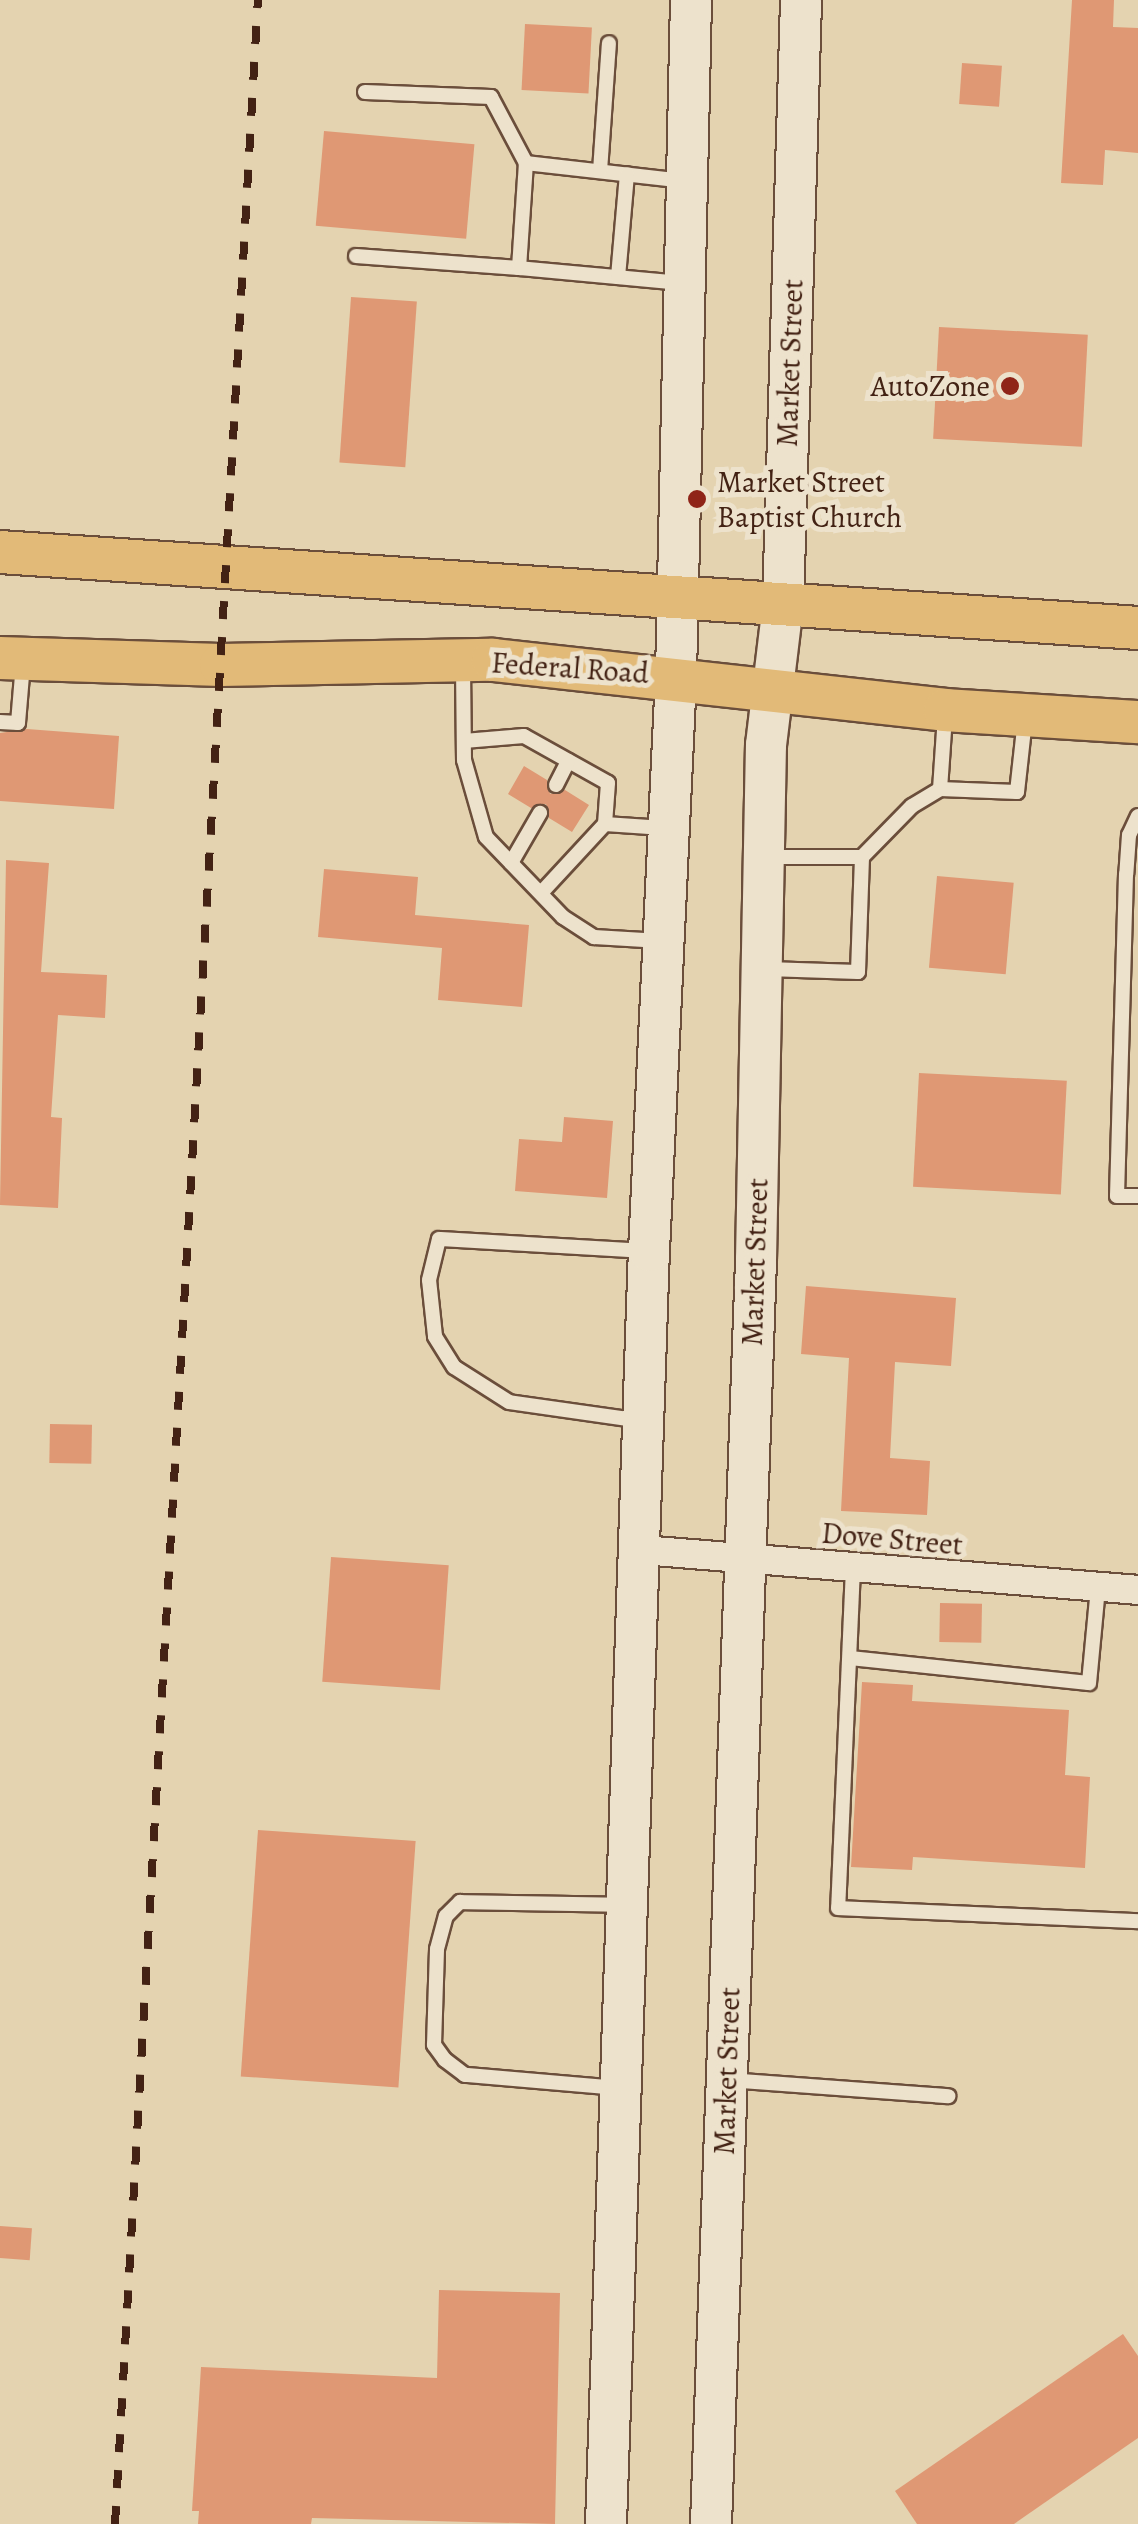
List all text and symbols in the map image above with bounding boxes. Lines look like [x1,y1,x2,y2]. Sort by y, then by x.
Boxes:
street label: Market Street [769,278,811,448]
place label: AutoZone [871,368,990,404]
marker: AutoZone [999,375,1021,397]
place label: Market Street Baptist Church [717,464,902,534]
marker: Market Street Baptist Church [686,488,708,510]
street label: Federal Road [490,645,650,691]
street label: Market Street [734,1177,776,1347]
street label: Dove Street [820,1515,964,1563]
street label: Market Street [706,1986,748,2156]

